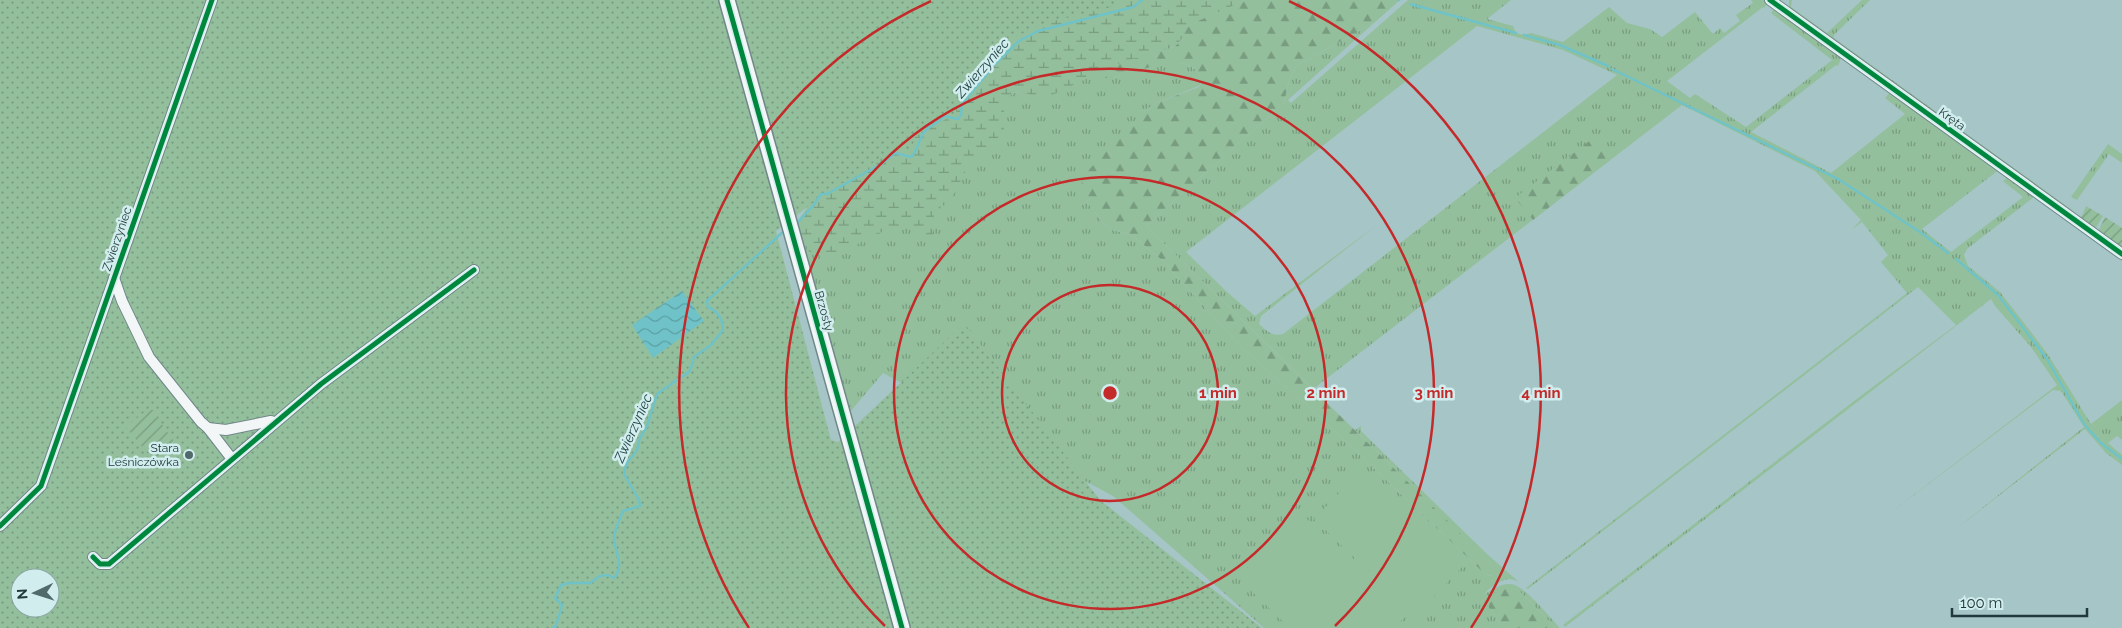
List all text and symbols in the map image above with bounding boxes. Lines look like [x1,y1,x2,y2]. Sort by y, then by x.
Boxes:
water label: Zwierzyniec [951,35,1012,102]
street label: Kręta [1936,105,1968,133]
street label: Zwierzyniec [100,205,135,273]
street label: Brzosty [812,289,837,333]
centre of rings [1101,384,1119,402]
text: 1 min [1199,384,1237,402]
text: 2 min [1307,384,1345,402]
text: 3 min [1415,384,1453,402]
text: 4 min [1521,384,1561,402]
water label: Zwierzyniec [610,391,655,466]
place label: Stara Leśniczówka [108,441,179,469]
marker: Stara Leśniczówka [183,449,195,461]
north arrow [10,568,60,618]
scale bar [1952,586,2087,618]
text: N [14,588,30,600]
text: 100 m [1960,594,2002,612]

